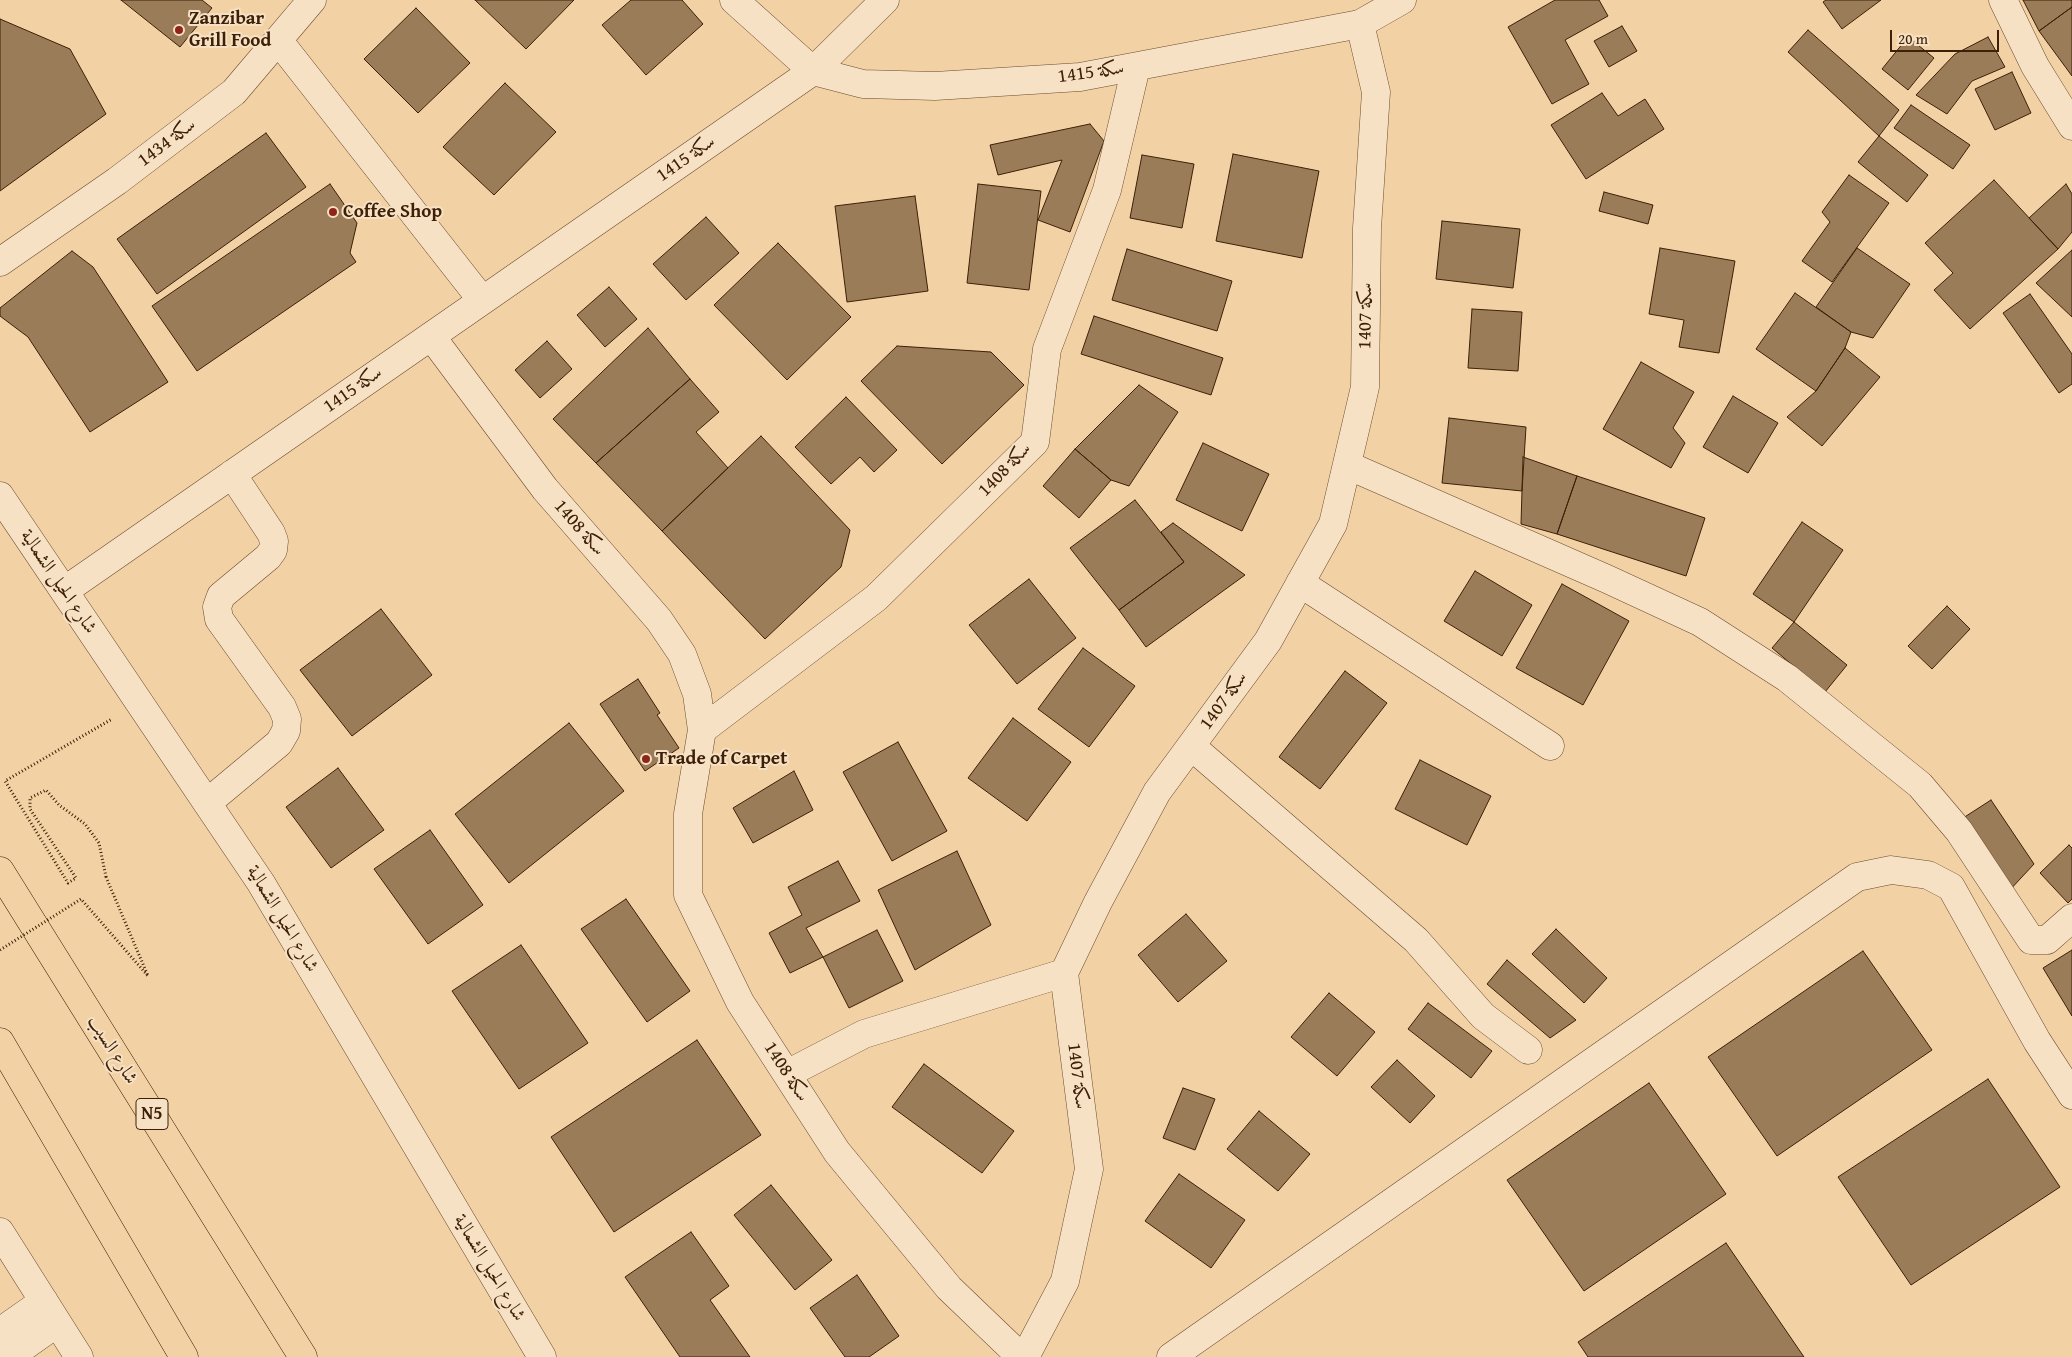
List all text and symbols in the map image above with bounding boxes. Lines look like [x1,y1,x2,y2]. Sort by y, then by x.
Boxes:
place label: Zanzibar Grill Food [189,8,271,52]
scale bar [1892,20,2001,52]
marker: Zanzibar Grill Food [173,24,185,36]
text: 20 m [1898,28,1928,49]
street label: سكة 1415 [1056,57,1126,89]
street label: سكة 1434 [133,114,201,172]
street label: سكة 1415 [652,131,720,187]
place label: Coffee Shop [343,201,442,223]
marker: Coffee Shop [327,206,339,218]
street label: سكة 1407 [1354,282,1378,350]
street label: سكة 1415 [319,362,387,418]
street label: سكة 1408 [974,438,1036,502]
street label: سكة 1408 [549,495,609,561]
street label: شارع الحيل الشمالية [15,526,101,638]
street label: سكة 1407 [1195,667,1253,735]
place label: Trade of Carpet [656,748,787,770]
marker: Trade of Carpet [640,753,652,765]
street label: شارع الحيل الشمالية [241,861,323,977]
street label: شارع السيب [82,1011,142,1089]
street label: سكة 1408 [758,1038,814,1106]
street label: سكة 1407 [1062,1041,1092,1111]
road number: N5 [136,1098,168,1130]
street label: شارع الحيل الشمالية [448,1210,530,1326]

